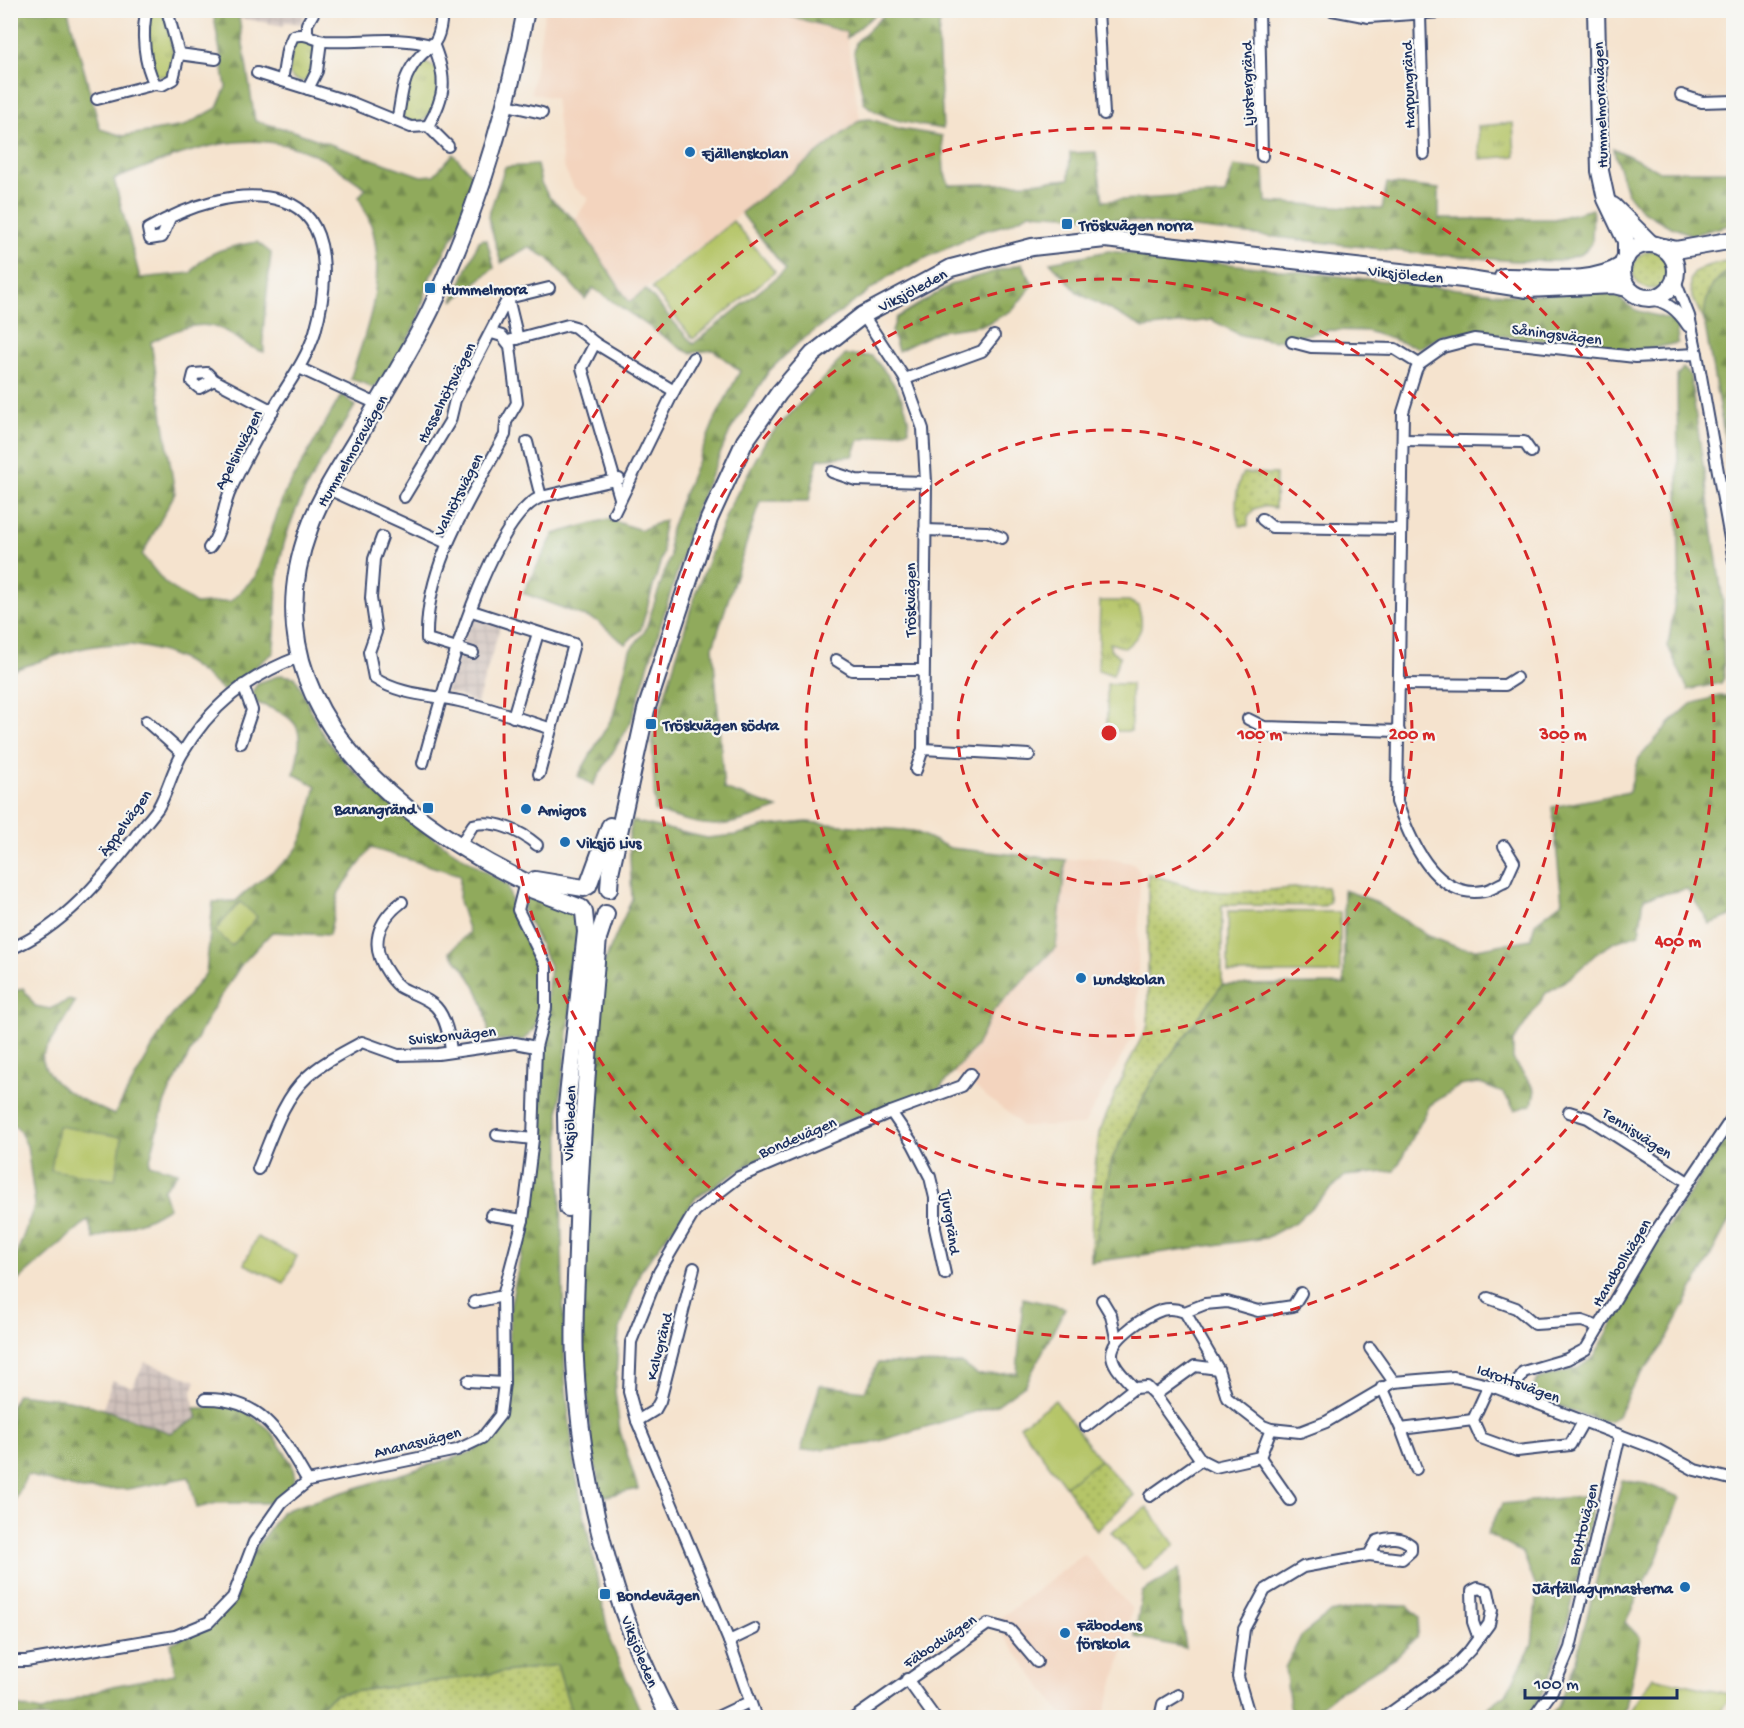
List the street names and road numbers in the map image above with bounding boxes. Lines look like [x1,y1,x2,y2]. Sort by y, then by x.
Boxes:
street label: Harpungränd [1399,39,1422,129]
street label: Ljustergränd [1239,40,1260,127]
street label: Hummelmoravägen [1591,41,1614,168]
street label: Viksjöleden [1366,263,1444,290]
street label: Viksjöleden [875,266,952,319]
street label: Såningsvägen [1510,322,1603,351]
street label: Hasselnötsvägen [415,340,482,447]
street label: Hummelmoravägen [314,392,394,511]
street label: Apelsinvägen [212,407,269,494]
street label: Valnötsvägen [431,451,489,541]
street label: Tröskvägen [903,563,922,638]
street label: Äppelvägen [96,787,158,861]
street label: Sviskonvägen [408,1023,497,1052]
street label: Viksjöleden [561,1085,582,1162]
street label: Tennisvägen [1597,1105,1675,1165]
street label: Bondevägen [756,1114,840,1164]
street label: Tjurgränd [934,1188,963,1257]
street label: Handbollvägen [1589,1216,1657,1311]
street label: Kalvgränd [644,1310,679,1383]
street label: Idrottsvägen [1474,1361,1562,1409]
street label: Ananasvägen [372,1424,464,1464]
street label: Bruttovägen [1566,1482,1605,1569]
street label: Fäbodvägen [900,1611,981,1675]
street label: Viksjöleden [614,1613,661,1691]

